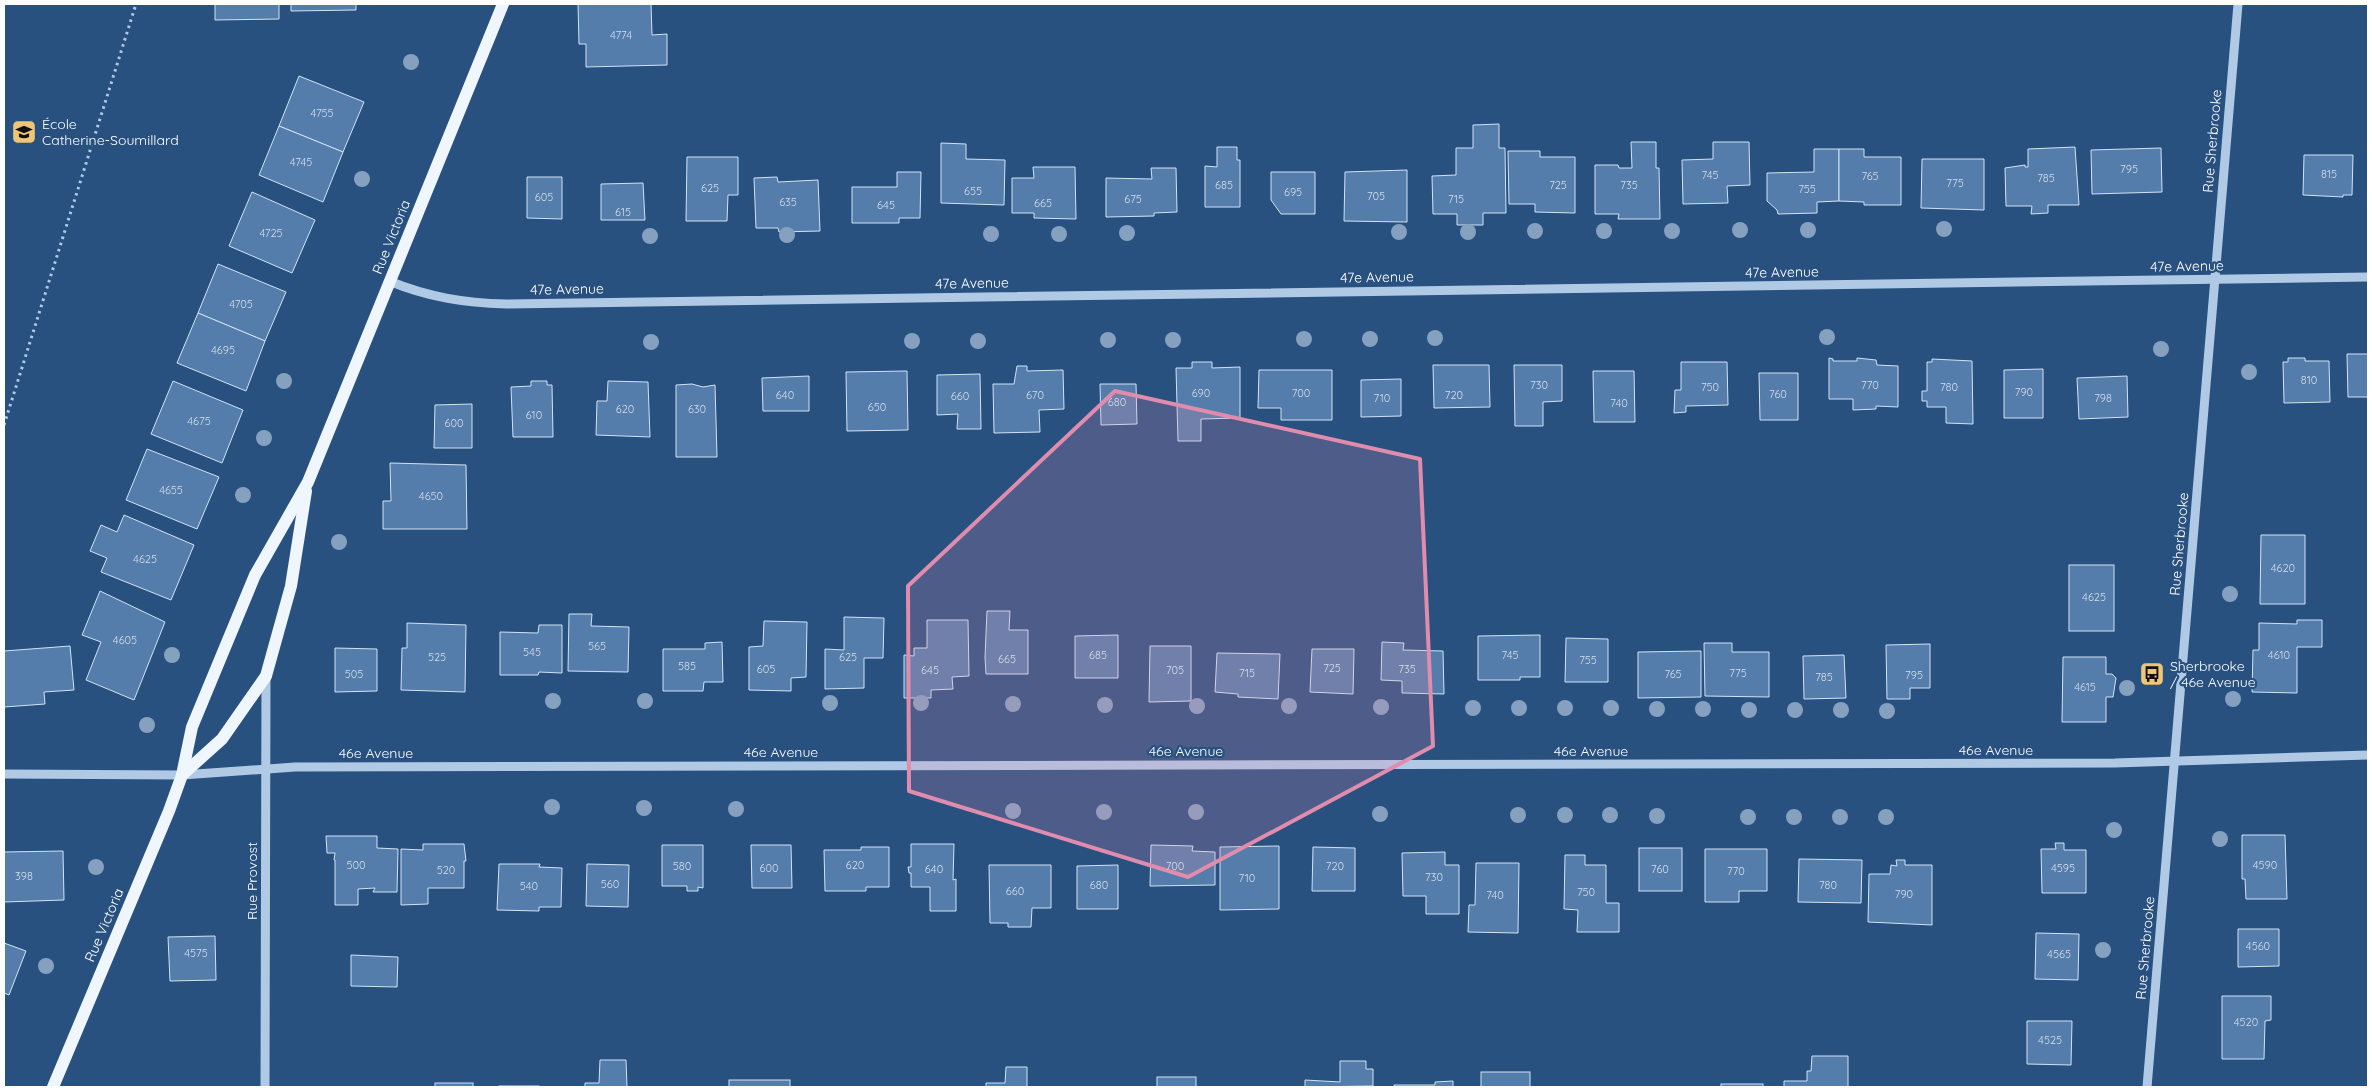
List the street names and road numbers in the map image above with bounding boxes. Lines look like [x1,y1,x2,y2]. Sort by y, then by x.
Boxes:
street label: Rue Sherbrooke [2199,89,2225,193]
street label: Rue Victoria [368,197,414,277]
street label: 47e Avenue [2150,256,2224,276]
street label: 47e Avenue [1745,262,1819,282]
street label: 47e Avenue [1340,267,1414,287]
street label: 47e Avenue [935,273,1009,293]
street label: 47e Avenue [530,279,604,299]
street label: Rue Sherbrooke [2166,492,2192,596]
street label: 46e Avenue [1959,741,2033,759]
street label: 46e Avenue [1149,742,1223,760]
street label: 46e Avenue [1554,742,1628,760]
street label: 46e Avenue [744,743,818,761]
street label: 46e Avenue [339,744,413,762]
street label: Rue Provost [243,842,261,920]
street label: Rue Victoria [80,885,128,965]
street label: Rue Sherbrooke [2132,896,2158,1000]

